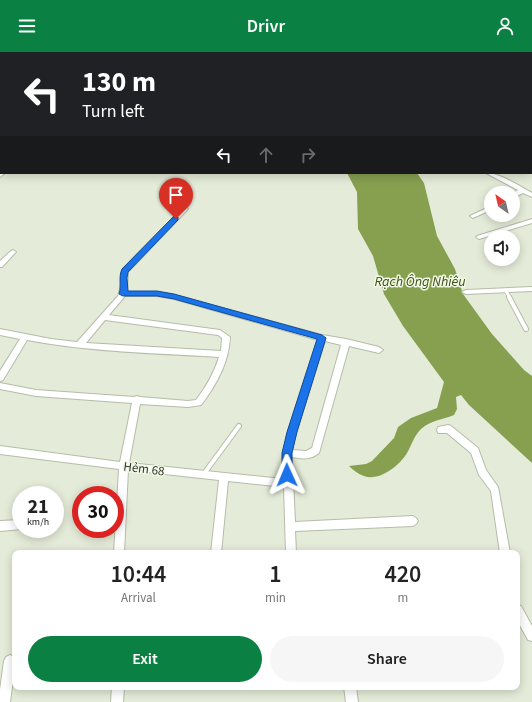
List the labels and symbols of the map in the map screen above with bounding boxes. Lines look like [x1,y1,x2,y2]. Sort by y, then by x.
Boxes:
pin [159,178,193,219]
north arrow [484,186,520,222]
water label: Rạch Ông Nhiêu [374,272,466,292]
position arrow [266,454,308,496]
street label: Hẻm 68 [122,458,166,480]
speed limit sign: 30 [72,486,124,538]

